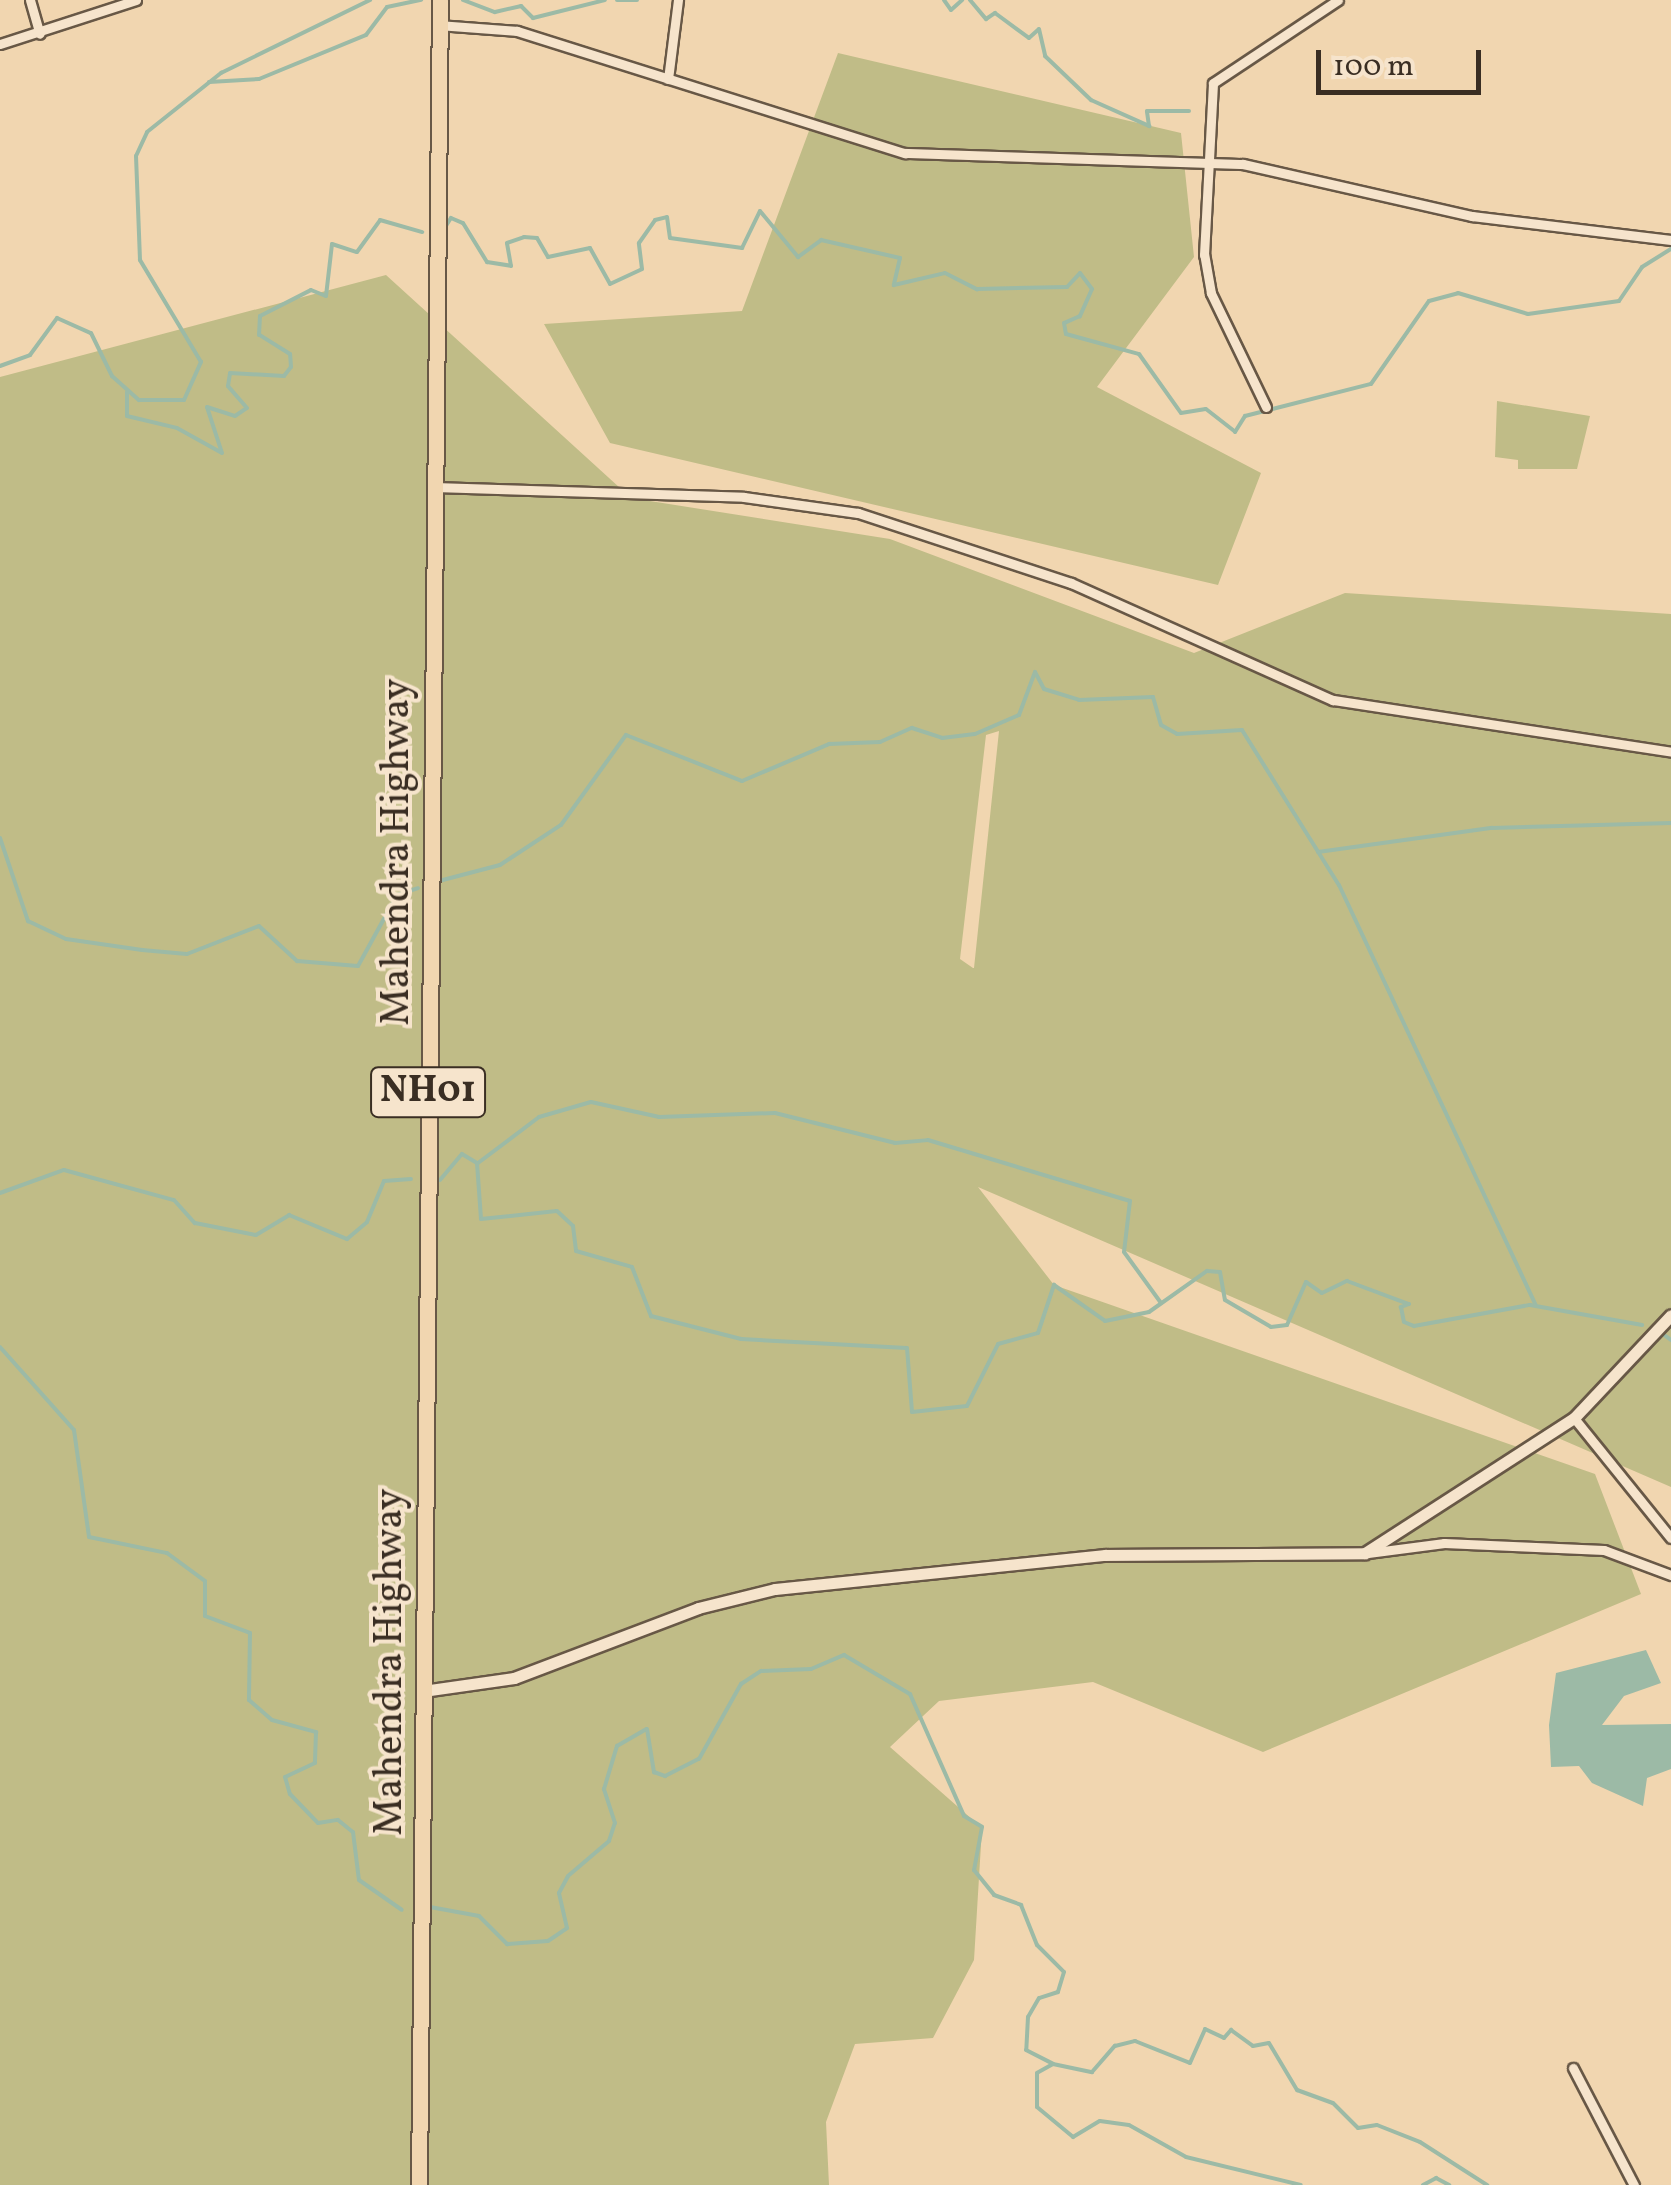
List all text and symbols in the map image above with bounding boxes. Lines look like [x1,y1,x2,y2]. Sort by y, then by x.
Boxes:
scale bar [1321,30,1486,92]
text: 100 m [1333,46,1414,88]
street label: Mahendra Highway [374,678,422,1026]
road number: NH01 [368,1059,488,1125]
street label: Mahendra Highway [367,1488,415,1836]

